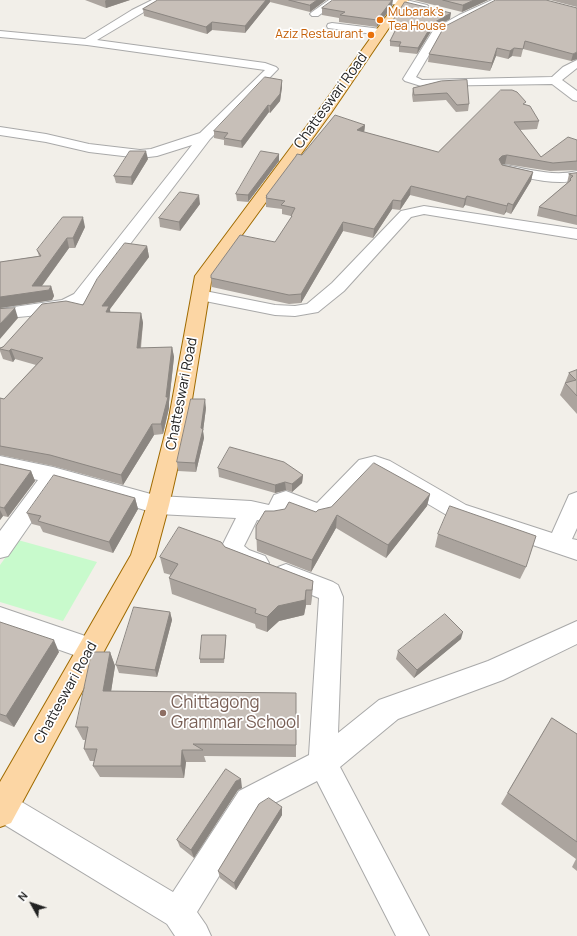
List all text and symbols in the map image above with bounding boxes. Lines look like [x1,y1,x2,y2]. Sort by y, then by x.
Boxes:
place label: Mubarak’s Tea House [388,6,446,34]
marker: Mubarak’s Tea House [375,15,385,25]
place label: Aziz Restaurant [275,28,363,42]
marker: Aziz Restaurant [366,30,376,40]
street label: Chatteswari Road [291,50,371,152]
street label: Chatteswari Road [163,336,201,452]
street label: Chatteswari Road [31,639,101,747]
place label: Chittagong Grammar School [171,693,300,733]
marker: Chittagong Grammar School [158,708,168,718]
north arrow [12,884,52,924]
text: N [14,888,31,904]

